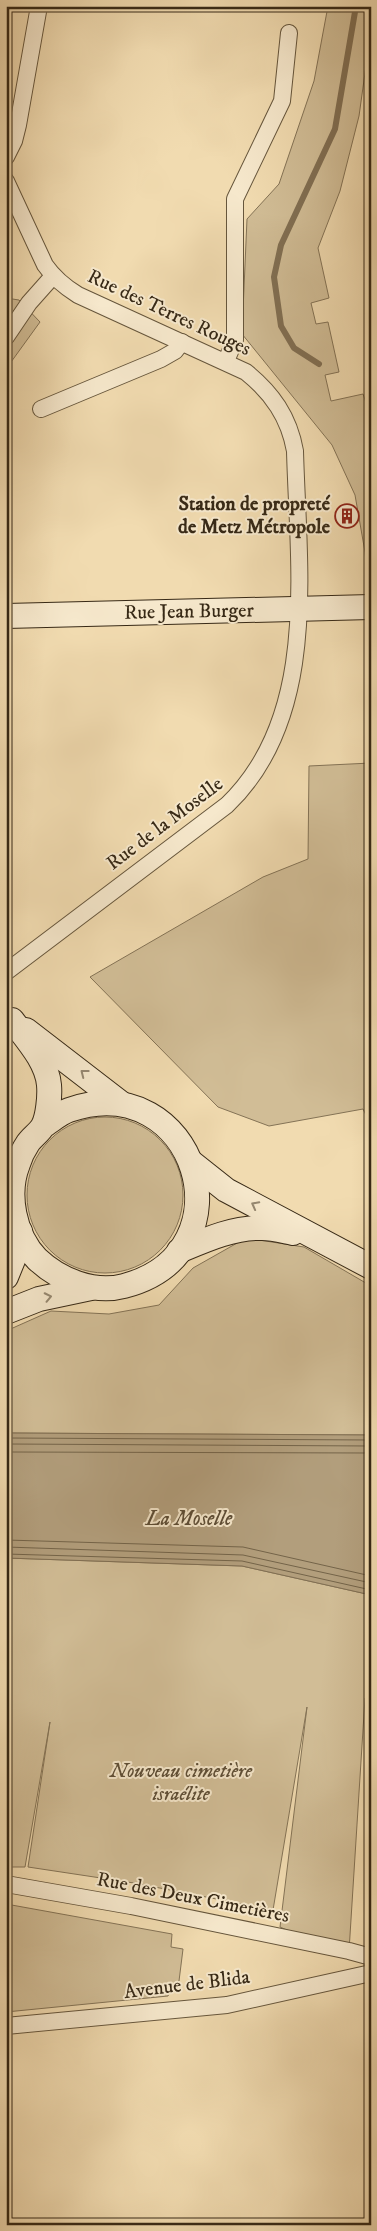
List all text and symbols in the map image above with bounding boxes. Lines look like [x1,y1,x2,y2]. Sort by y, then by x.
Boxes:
street label: Rue des Terres Rouges [83,264,255,362]
place label: Station de propreté de Metz Métropole [178,492,331,540]
building icon: Station de propreté de Metz Métropole [334,503,360,529]
street label: Rue Jean Burger [124,598,255,626]
street label: Rue de la Moselle [102,772,228,876]
one-way arrow [80,1070,90,1079]
one-way arrow [251,1202,260,1212]
one-way arrow [44,1292,53,1303]
water label: La Moselle [145,1506,233,1532]
park label: Nouveau cimetière israélite [109,1759,253,1807]
street label: Rue des Deux Cimetières [95,1867,292,1929]
street label: Avenue de Blida [123,1965,252,2005]

